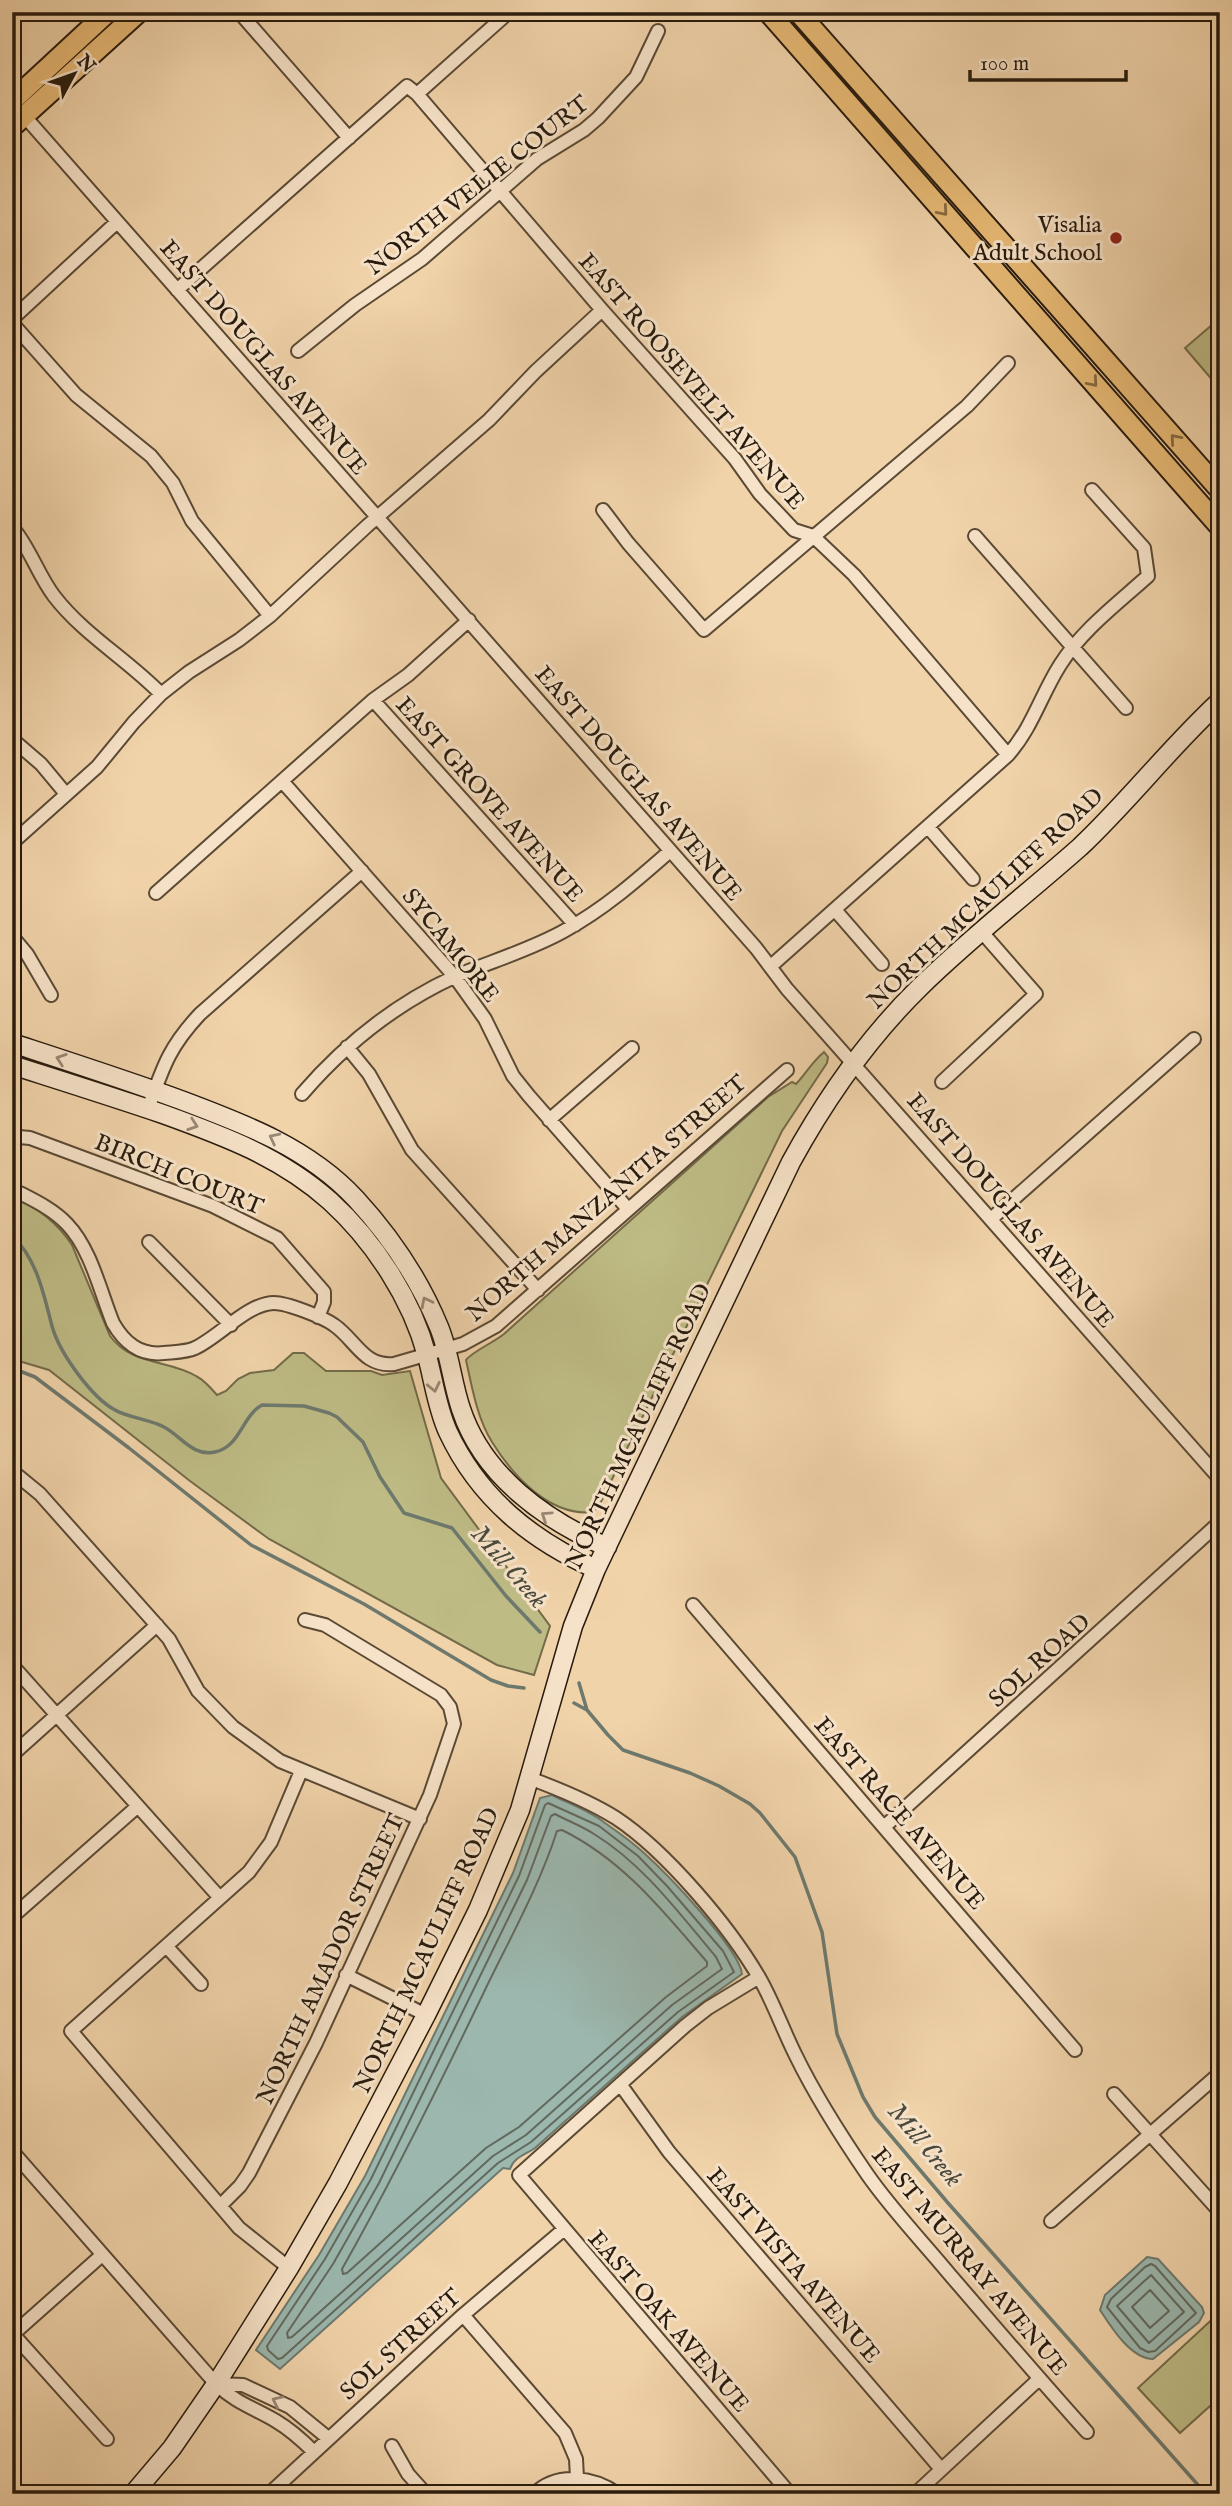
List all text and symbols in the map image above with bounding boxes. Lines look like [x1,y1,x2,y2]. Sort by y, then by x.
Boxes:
north arrow [38,38,108,108]
scale bar [970,38,1125,82]
text: N [70,49,100,79]
text: 100 m [980,51,1029,78]
street label: NORTH VELIE COURT [360,89,596,283]
one-way arrow [935,203,947,216]
place label: Visalia Adult School [972,210,1103,269]
marker: Visalia Adult School [1108,230,1124,246]
street label: EAST DOUGLAS AVENUE [152,234,374,482]
street label: EAST ROOSEVELT AVENUE [571,247,811,517]
one-way arrow [1085,374,1097,387]
one-way arrow [1170,434,1183,447]
street label: EAST DOUGLAS AVENUE [527,660,749,908]
street label: EAST GROVE AVENUE [388,690,590,910]
street label: NORTH MCAULIFF ROAD [861,781,1111,1017]
street label: SYCAMORE [394,882,505,1010]
one-way arrow [55,1053,67,1067]
street label: NORTH MANZANITA STREET [460,1068,754,1330]
street label: EAST DOUGLAS AVENUE [899,1087,1121,1335]
one-way arrow [187,1117,199,1131]
street label: BIRCH COURT [90,1127,268,1224]
one-way arrow [268,1133,281,1147]
street label: NORTH MCAULIFF ROAD [559,1279,719,1575]
one-way arrow [420,1297,434,1309]
one-way arrow [425,1381,440,1393]
one-way arrow [541,1512,554,1524]
water label: Mill Creek [464,1518,555,1616]
street label: SOL ROAD [983,1607,1097,1715]
street label: EAST RACE AVENUE [806,1711,991,1917]
street label: NORTH MCAULIFF ROAD [347,1803,507,2099]
street label: NORTH AMADOR STREET [250,1809,413,2110]
water label: Mill Creek [880,2096,970,2194]
street label: EAST MURRAY AVENUE [864,2141,1074,2383]
street label: EAST VISTA AVENUE [699,2162,886,2370]
street label: EAST OAK AVENUE [580,2225,755,2419]
street label: SOL STREET [334,2282,469,2408]
one-way arrow [271,2395,284,2409]

